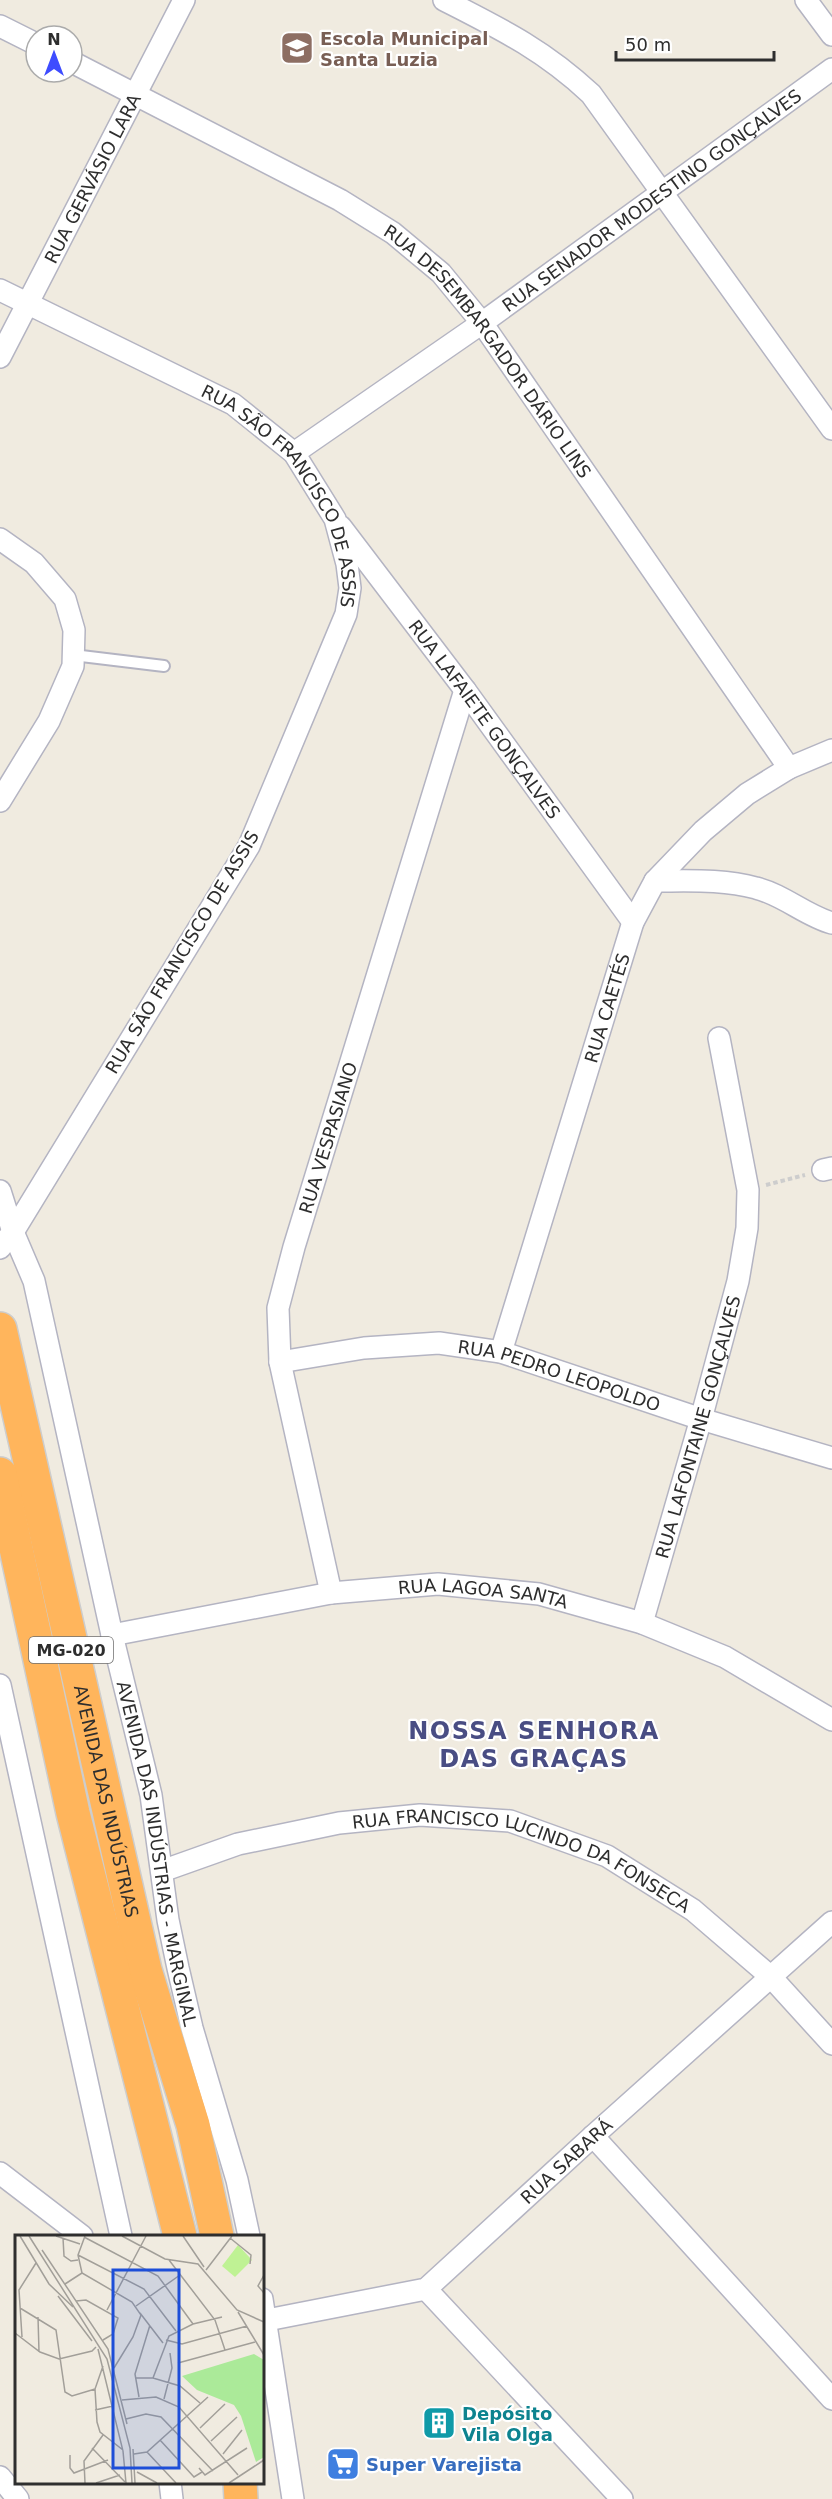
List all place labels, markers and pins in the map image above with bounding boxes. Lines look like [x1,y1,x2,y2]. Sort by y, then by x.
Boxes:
place label: Escola Municipal Santa Luzia [320,28,488,70]
school or university icon: Escola Municipal Santa Luzia [279,30,315,66]
place label: Depósito Vila Olga [462,2403,553,2445]
building icon: Depósito Vila Olga [421,2405,457,2441]
supermarket icon: Super Varejista [325,2446,361,2482]
place label: Super Varejista [366,2454,522,2475]

